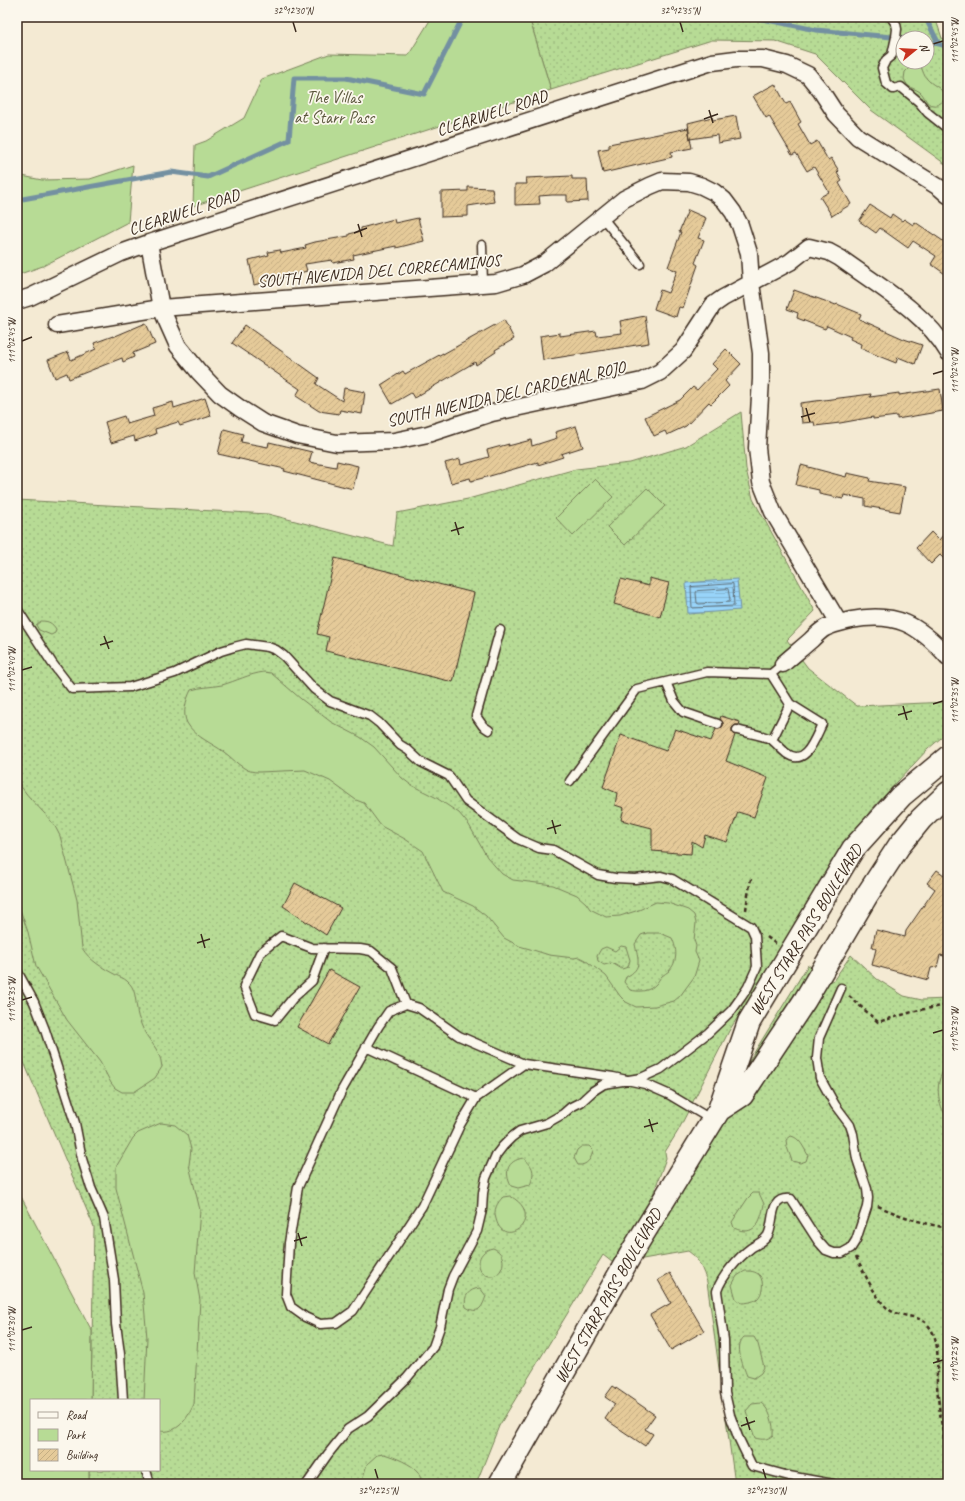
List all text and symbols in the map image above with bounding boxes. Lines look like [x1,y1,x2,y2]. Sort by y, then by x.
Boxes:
text: 32°12'30"N [273,4,315,17]
text: 32°12'35"N [660,4,702,17]
text: 111°02'45"W [948,17,961,64]
north arrow [895,30,935,70]
text: N [917,42,933,54]
street label: CLEARWELL ROAD [434,85,551,141]
park label: The Villas at Starr Pass [294,87,376,128]
street label: CLEARWELL ROAD [126,184,243,240]
street label: SOUTH AVENIDA DEL CORRECAMINOS [257,250,504,292]
text: 111°02'45"W [5,317,18,364]
text: 111°02'40"W [948,347,961,394]
street label: SOUTH AVENIDA DEL CARDENAL ROJO [385,356,629,432]
text: 111°02'40"W [5,646,18,693]
text: 111°02'35"W [948,677,961,724]
street label: WEST STARR PASS BOULEVARD [745,839,868,1019]
text: 111°02'35"W [5,976,18,1023]
text: 111°02'30"W [948,1006,961,1053]
street label: WEST STARR PASS BOULEVARD [550,1203,667,1387]
text: 111°02'30"W [5,1306,18,1353]
text: 111°02'25"W [948,1336,961,1383]
legend [30,1399,160,1471]
text: Road [66,1407,88,1423]
text: Park [66,1427,87,1443]
text: Building [66,1447,98,1463]
text: 32°12'25"N [358,1484,400,1497]
text: 32°12'30"N [746,1484,788,1497]

